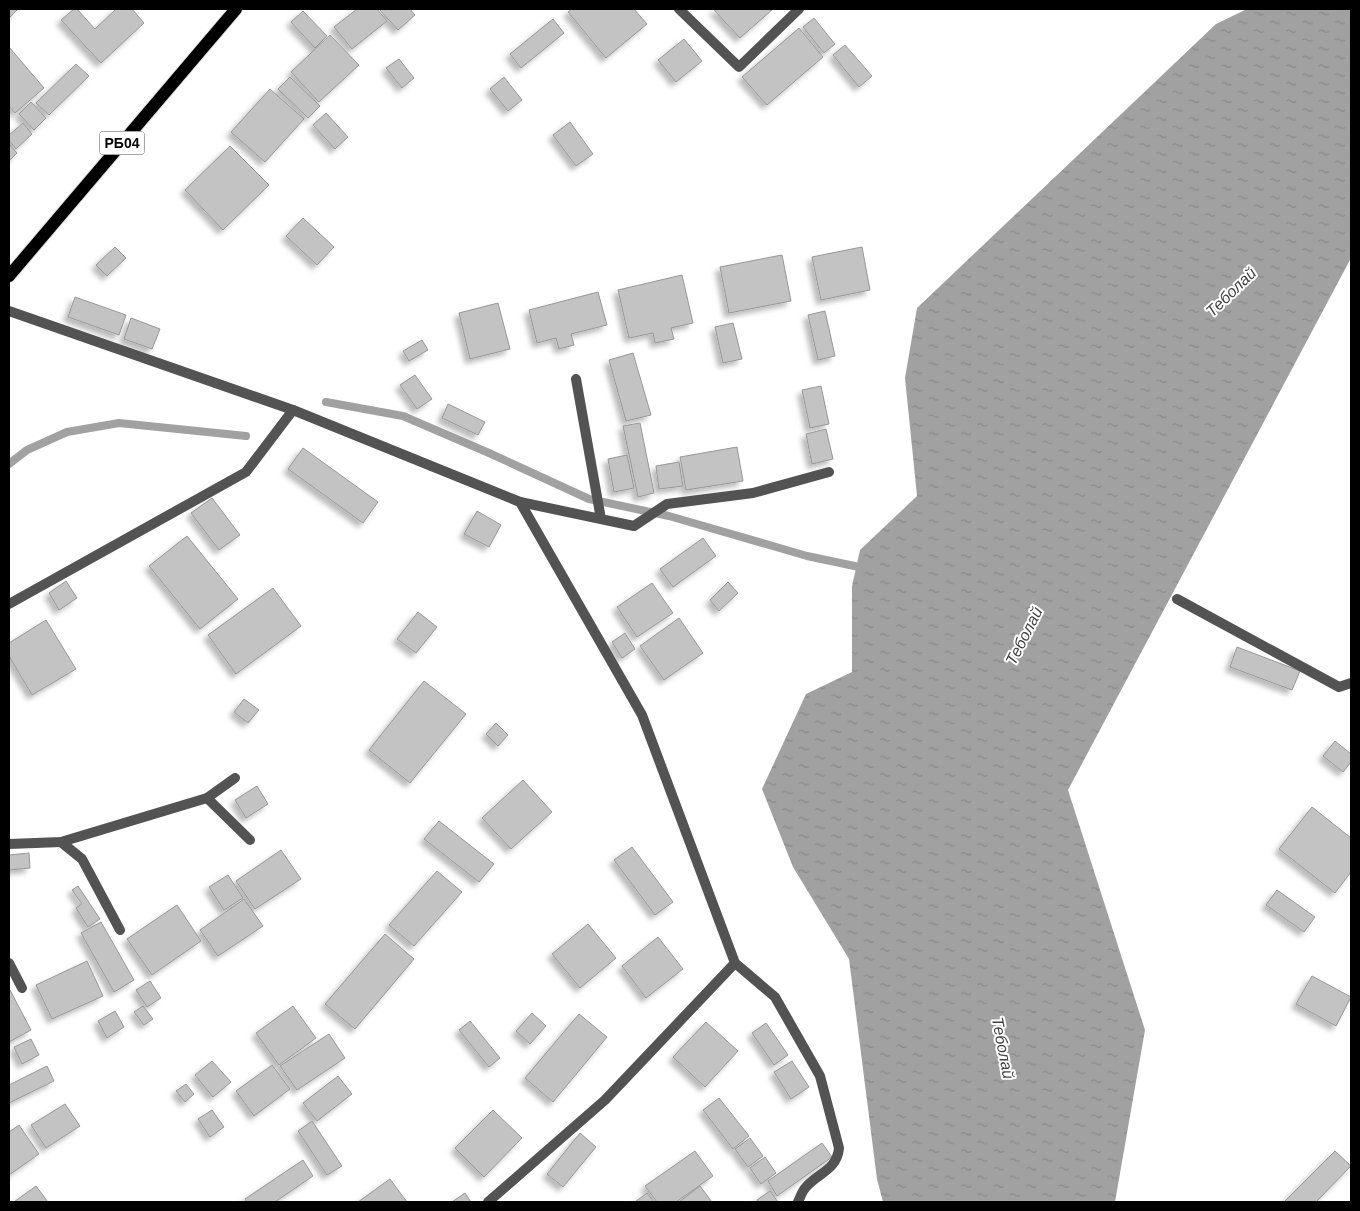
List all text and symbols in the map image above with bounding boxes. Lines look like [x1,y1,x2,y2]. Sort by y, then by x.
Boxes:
road number: РБ04 [100,132,144,154]
water label: Теболай [1203,264,1259,320]
water label: Теболай [1002,604,1046,668]
water label: Теболай [989,1016,1017,1080]

